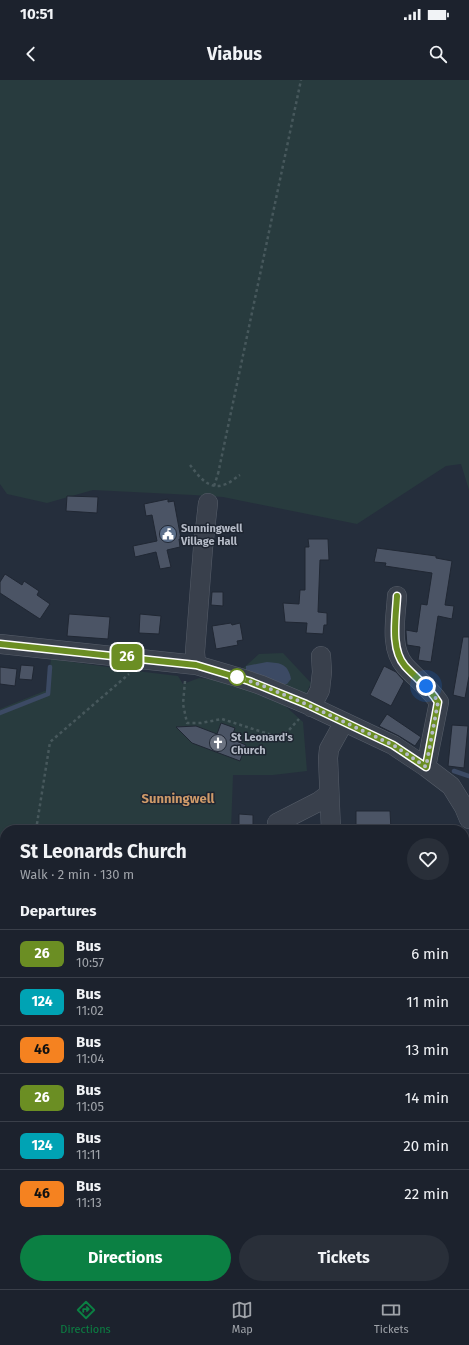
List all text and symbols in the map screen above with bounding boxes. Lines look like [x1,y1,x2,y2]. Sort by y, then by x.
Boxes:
text: 10:51 [20,5,54,23]
icon: back [20,43,42,65]
text: Viabus [207,43,262,65]
icon: search [427,43,449,65]
place label: Sunningwell Village Hall [180,522,243,548]
public building icon: Sunningwell Village Hall [158,524,178,544]
line badge: 26 [109,644,145,670]
text: 26 [119,648,135,665]
unlabelled marker [228,668,246,686]
your location [416,676,436,696]
place label: St Leonard's Church [231,731,294,757]
church icon: St Leonard's Church [208,733,228,753]
district label: Sunningwell [142,791,215,806]
button: heart [407,838,449,880]
text: St Leonards Church [20,840,187,863]
text: Walk · 2 min · 130 m [20,867,134,882]
text: Departures [20,902,97,920]
text: Bus [76,937,101,955]
text: 26 [34,945,50,962]
text: 6 min [411,945,449,963]
text: 10:57 [76,955,104,970]
text: Bus [76,985,101,1003]
text: 124 [31,993,53,1010]
text: 11 min [406,993,449,1011]
text: 11:02 [76,1003,104,1018]
text: Bus [76,1033,101,1051]
text: 46 [34,1041,50,1058]
text: 13 min [405,1041,449,1059]
text: 11:04 [76,1051,104,1066]
text: Bus [76,1081,101,1099]
text: 26 [34,1089,50,1106]
text: 14 min [405,1089,449,1107]
text: 11:05 [76,1099,104,1114]
text: Bus [76,1129,101,1147]
text: 124 [31,1137,53,1154]
text: 20 min [403,1137,449,1155]
text: 11:11 [76,1147,101,1162]
text: Bus [76,1177,101,1195]
text: 46 [34,1185,50,1202]
text: 22 min [404,1185,449,1203]
text: 11:13 [76,1195,102,1210]
button: Directions [20,1235,231,1281]
button: Tickets [239,1235,449,1281]
tab: Directions [60,1299,111,1336]
tab: Map [231,1299,253,1336]
tab: Tickets [374,1299,409,1336]

